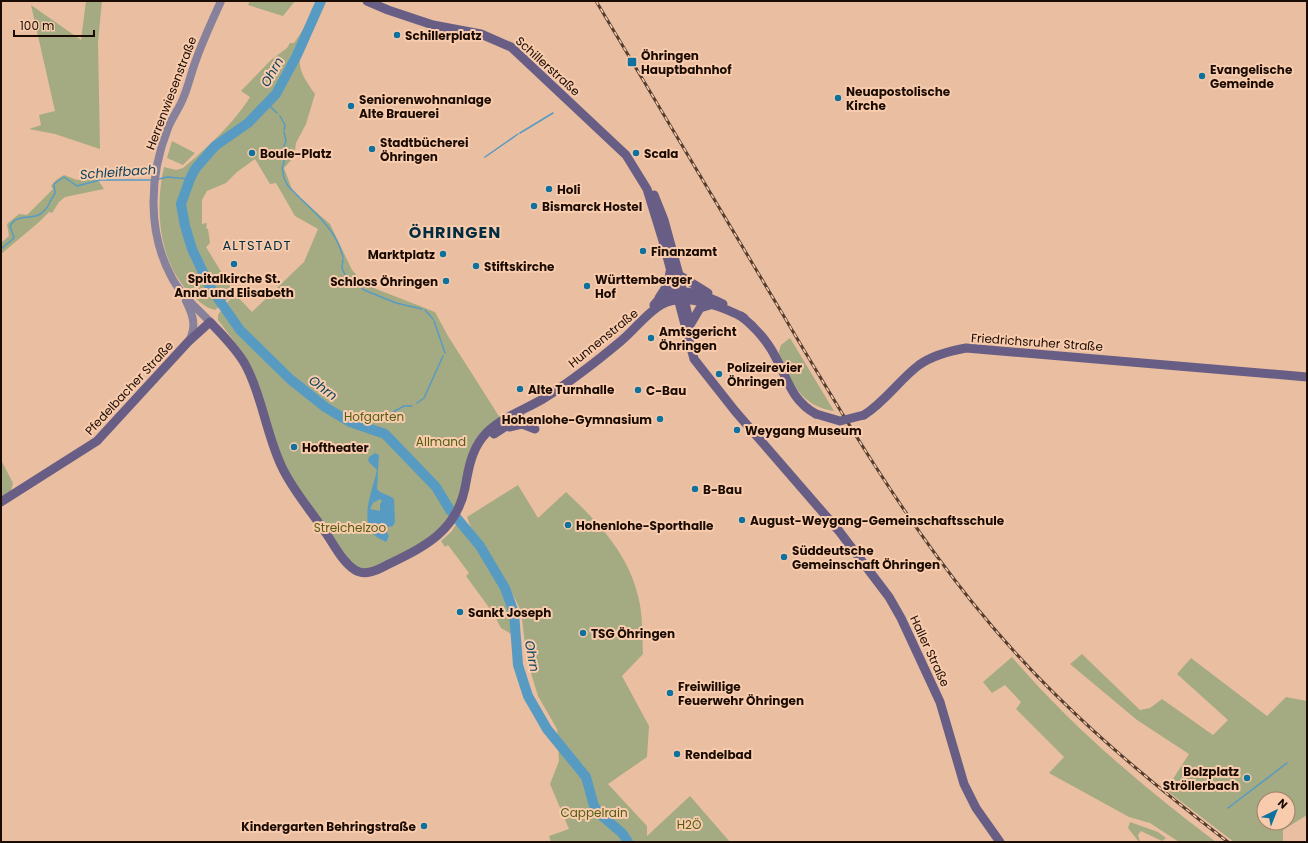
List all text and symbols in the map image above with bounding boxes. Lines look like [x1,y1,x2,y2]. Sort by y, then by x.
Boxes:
scale bar [14,12,94,38]
text: 100 m [20,17,54,34]
place label: Schillerplatz [405,27,482,44]
marker: Schillerplatz [392,30,402,40]
street label: Schillerstraße [512,32,584,100]
street label: Herrenwiesenstraße [142,34,200,152]
place label: Öhringen Hauptbahnhof [641,47,732,78]
water label: Ohrn [256,54,288,90]
marker: Öhringen Hauptbahnhof [626,56,638,68]
place label: Evangelische Gemeinde [1210,61,1293,92]
marker: Evangelische Gemeinde [1197,71,1207,81]
place label: Neuapostolische Kirche [846,83,951,114]
place label: Seniorenwohnanlage Alte Brauerei [359,91,492,122]
marker: Neuapostolische Kirche [833,93,843,103]
marker: Seniorenwohnanlage Alte Brauerei [346,101,356,111]
place label: Stadtbücherei Öhringen [380,134,468,165]
marker: Stadtbücherei Öhringen [367,144,377,154]
place label: Boule-Platz [260,145,332,162]
place label: Scala [644,145,678,162]
marker: Boule-Platz [247,148,257,158]
marker: Scala [631,148,641,158]
water label: Schleifbach [79,160,157,184]
place label: Holi [557,181,581,198]
marker: Holi [544,184,554,194]
place label: Bismarck Hostel [542,198,642,215]
marker: Bismarck Hostel [529,201,539,211]
district label: ÖHRINGEN [409,221,501,244]
district label: ALTSTADT [222,236,292,255]
place label: Finanzamt [651,243,717,260]
place label: Marktplatz [368,246,435,263]
marker: Finanzamt [638,246,648,256]
marker: Marktplatz [438,249,448,259]
place label: Stiftskirche [484,258,555,275]
marker: Spitalkirche St. Anna und Elisabeth [229,259,239,269]
marker: Stiftskirche [471,261,481,271]
place label: Spitalkirche St. Anna und Elisabeth [174,270,294,301]
place label: Württemberger Hof [595,271,692,302]
place label: Schloss Öhringen [330,273,438,290]
marker: Schloss Öhringen [441,276,451,286]
marker: Württemberger Hof [582,281,592,291]
street label: Hunnenstraße [565,305,641,371]
place label: Amtsgericht Öhringen [659,323,737,354]
street label: Friedrichsruher Straße [970,329,1104,355]
marker: Amtsgericht Öhringen [646,333,656,343]
street label: Pfedelbacher Straße [81,337,177,439]
place label: Polizeirevier Öhringen [727,359,802,390]
marker: Polizeirevier Öhringen [714,369,724,379]
water label: Ohrn [305,371,341,405]
place label: Alte Turnhalle [528,381,615,398]
place label: C-Bau [646,382,686,399]
marker: Alte Turnhalle [515,384,525,394]
marker: C-Bau [633,385,643,395]
park label: Hofgarten [344,408,404,425]
place label: Hohenlohe-Gymnasium [502,411,652,428]
marker: Hohenlohe-Gymnasium [655,414,665,424]
place label: Weygang Museum [745,422,862,439]
marker: Weygang Museum [732,425,742,435]
park label: Allmand [416,433,466,450]
place label: Hoftheater [302,439,369,456]
marker: Hoftheater [289,442,299,452]
place label: B-Bau [703,481,742,498]
marker: B-Bau [690,484,700,494]
place label: August-Weygang-Gemeinschaftsschule [750,512,1005,529]
marker: August-Weygang-Gemeinschaftsschule [737,515,747,525]
place label: Hohenlohe-Sporthalle [576,517,714,534]
park label: Streichelzoo [314,519,387,536]
marker: Hohenlohe-Sporthalle [563,520,573,530]
place label: Süddeutsche Gemeinschaft Öhringen [792,542,940,573]
marker: Süddeutsche Gemeinschaft Öhringen [779,552,789,562]
place label: Sankt Joseph [468,604,551,621]
marker: Sankt Joseph [455,607,465,617]
street label: Haller Straße [906,612,954,690]
place label: TSG Öhringen [591,625,675,642]
marker: TSG Öhringen [578,628,588,638]
water label: Ohrn [520,639,544,673]
place label: Freiwillige Feuerwehr Öhringen [678,678,804,709]
marker: Freiwillige Feuerwehr Öhringen [665,688,675,698]
place label: Rendelbad [685,746,752,763]
marker: Rendelbad [672,749,682,759]
place label: Bolzplatz Ströllerbach [1163,763,1239,794]
marker: Bolzplatz Ströllerbach [1242,773,1252,783]
north arrow [1256,791,1296,831]
text: N [1274,795,1291,812]
park label: Cappelrain [560,804,628,821]
park label: H2Ö [677,816,701,833]
place label: Kindergarten Behringstraße [241,818,417,835]
marker: Kindergarten Behringstraße [419,821,429,831]

